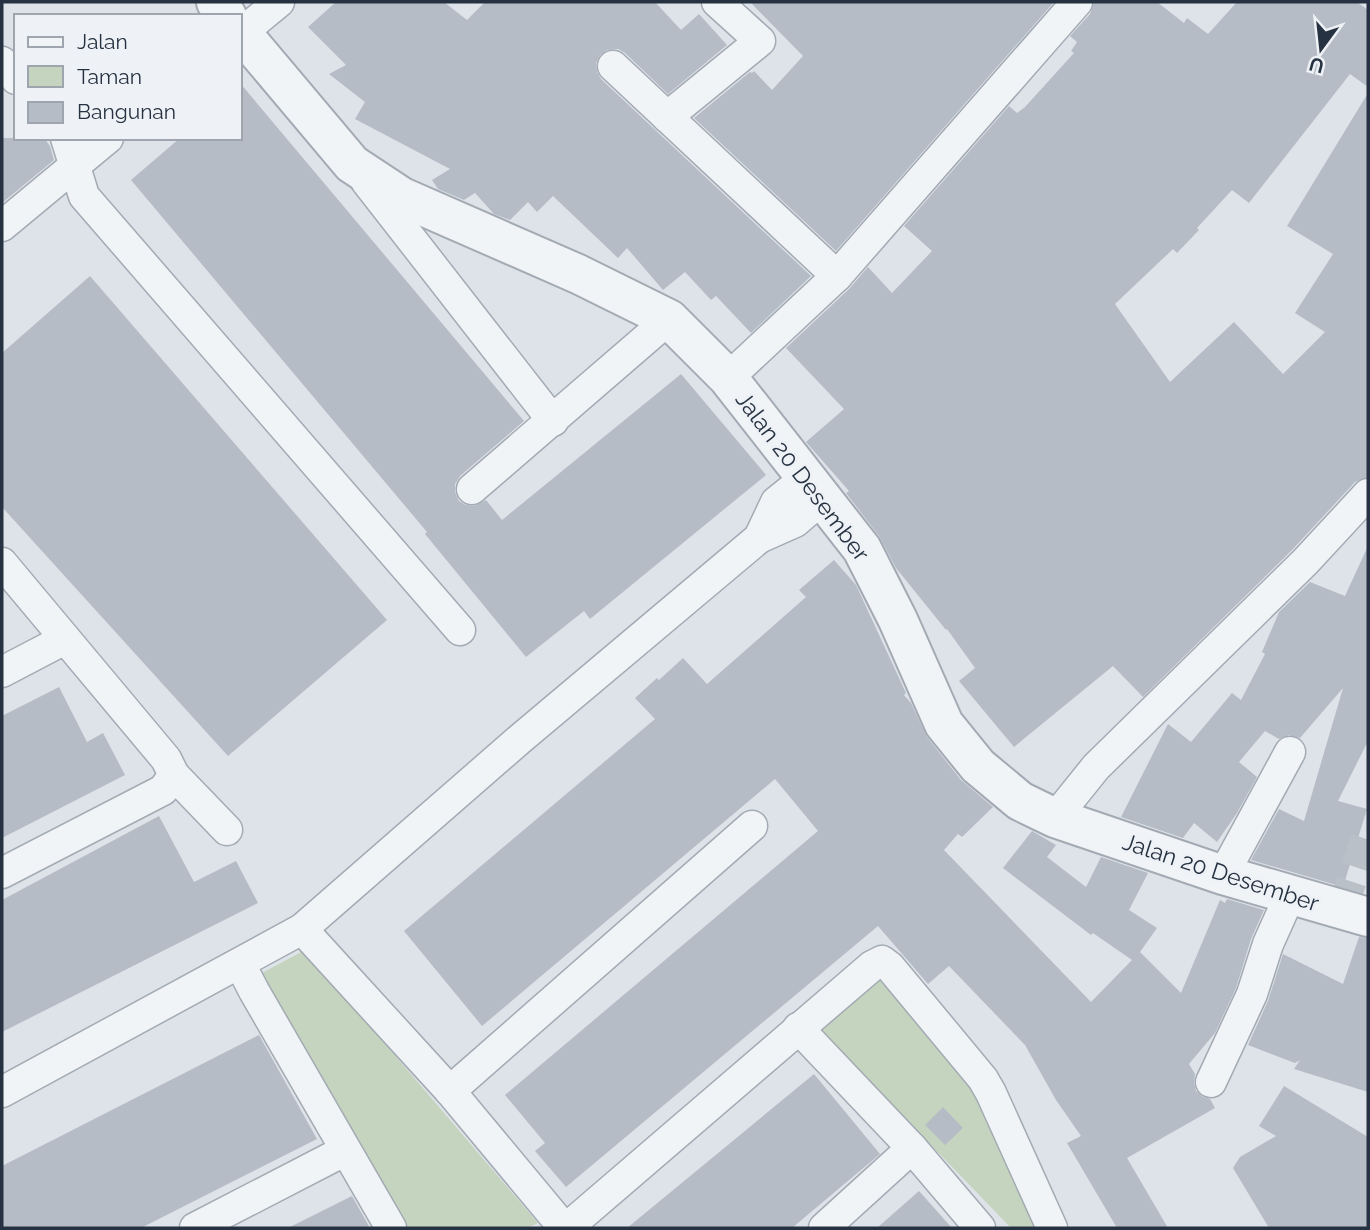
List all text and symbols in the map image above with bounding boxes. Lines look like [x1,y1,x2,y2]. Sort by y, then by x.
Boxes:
legend [14,14,242,140]
north arrow [1286,14,1356,84]
text: Jalan [77,29,128,54]
text: U [1307,53,1326,78]
text: Taman [77,64,142,89]
text: Bangunan [77,99,176,124]
street label: Jalan 20 Desember [731,386,875,566]
street label: Jalan 20 Desember [1119,828,1323,916]

